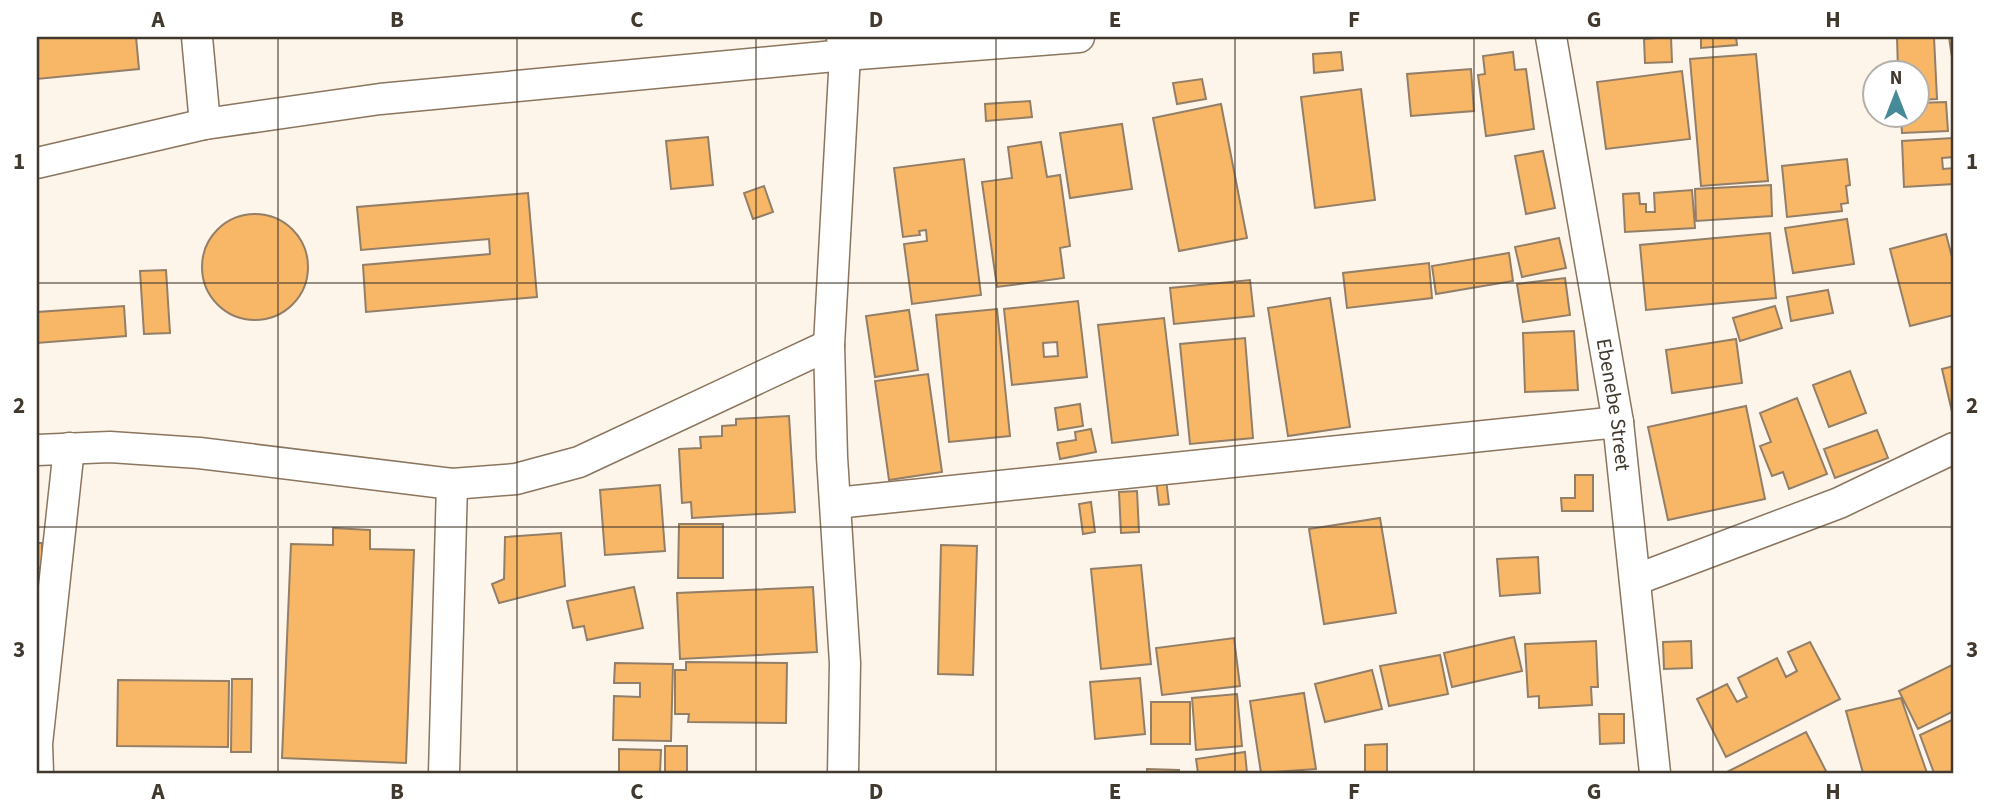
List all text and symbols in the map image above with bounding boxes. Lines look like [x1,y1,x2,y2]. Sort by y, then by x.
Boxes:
text: A [150,3,165,36]
text: B [390,3,404,36]
text: C [630,3,644,36]
text: D [869,3,883,36]
text: E [1109,3,1121,36]
text: F [1348,3,1360,36]
text: G [1587,3,1601,36]
text: H [1825,3,1841,36]
north arrow [1862,60,1932,130]
text: N [1890,65,1902,92]
text: 1 [13,145,25,178]
text: 1 [1966,145,1978,178]
street label: Ebenebe Street [1589,336,1638,472]
text: 2 [13,389,25,422]
text: 2 [1966,389,1978,422]
text: 3 [13,633,25,666]
text: 3 [1966,633,1978,666]
text: A [150,775,165,808]
text: B [390,775,404,808]
text: C [630,775,644,808]
text: D [869,775,883,808]
text: E [1109,775,1121,808]
text: F [1348,775,1360,808]
text: G [1587,775,1601,808]
text: H [1825,775,1841,808]

